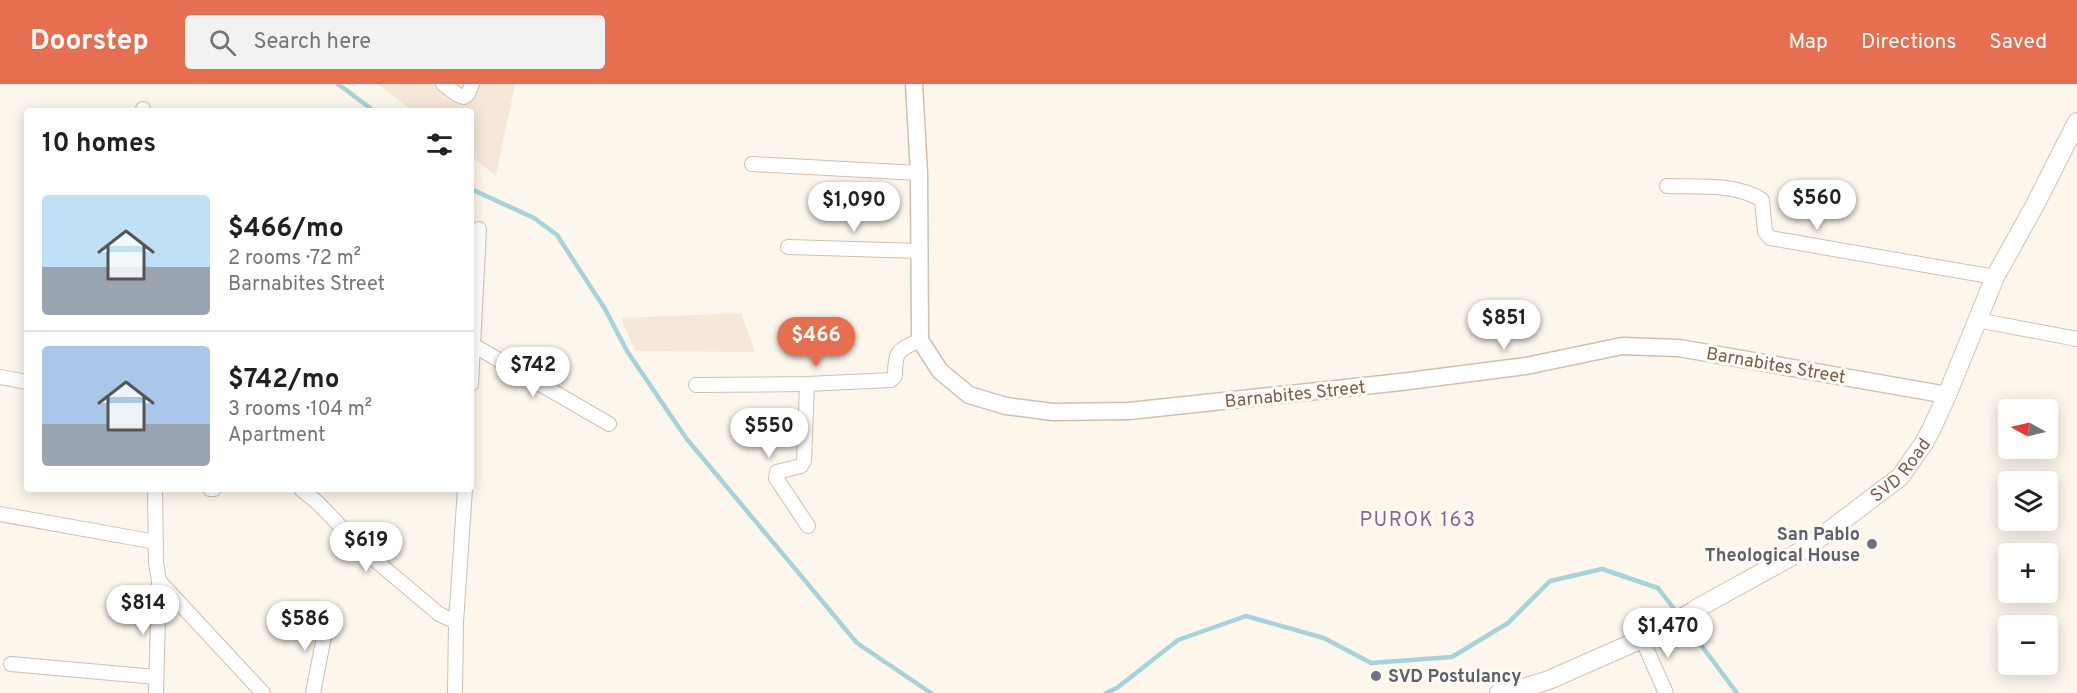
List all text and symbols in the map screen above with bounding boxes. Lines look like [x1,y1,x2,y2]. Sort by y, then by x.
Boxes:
search box [185,15,605,69]
text: Doorstep [30,24,149,60]
icon: search [206,26,239,59]
text: Search here [254,29,371,56]
text: Map [1788,29,1828,56]
text: Directions [1861,29,1956,56]
text: Saved [1989,29,2047,56]
text: 10 homes [42,128,156,161]
icon: filters [423,128,456,161]
pin: $560 [1781,180,1853,231]
pin: $1,090 [805,182,903,233]
text: $560 [1792,186,1842,212]
text: $1,090 [822,188,886,214]
text: $466/mo [228,213,344,246]
icon: home [90,219,162,291]
text: 2 rooms · 72 m² [228,246,361,272]
text: Barnabites Street [228,272,385,298]
pin: $851 [1468,300,1540,351]
text: $851 [1482,306,1526,332]
pin: $466 [780,317,852,368]
text: $466 [791,323,841,349]
street label: Barnabites Street [1704,343,1847,390]
pin: $742 [497,347,569,398]
text: $742 [510,353,556,379]
text: $742/mo [228,364,339,397]
icon: home [90,370,162,442]
street label: Barnabites Street [1224,377,1367,414]
text: 3 rooms · 104 m² [228,397,372,423]
north arrow [1998,399,2058,459]
map controls [1998,399,2058,675]
pin: $550 [733,408,805,459]
text: $550 [744,414,794,440]
text: Apartment [228,423,326,449]
street label: SVD Road [1866,434,1937,508]
button: layers [1998,471,2058,531]
district label: PUROK 163 [1360,508,1476,534]
pin: $619 [330,522,402,573]
place label: San Pablo Theological House [1705,524,1860,568]
text: $619 [344,528,388,554]
marker: San Pablo Theological House [1865,537,1879,551]
button: + [1998,543,2058,603]
pin: $814 [107,585,179,636]
text: $814 [120,591,166,617]
pin: $586 [269,601,341,652]
text: $586 [280,607,330,633]
pin: $1,470 [1619,608,1717,659]
text: $1,470 [1637,614,1699,640]
button: − [1998,615,2058,675]
place label: SVD Postulancy [1388,666,1521,689]
marker: SVD Postulancy [1369,669,1383,683]

